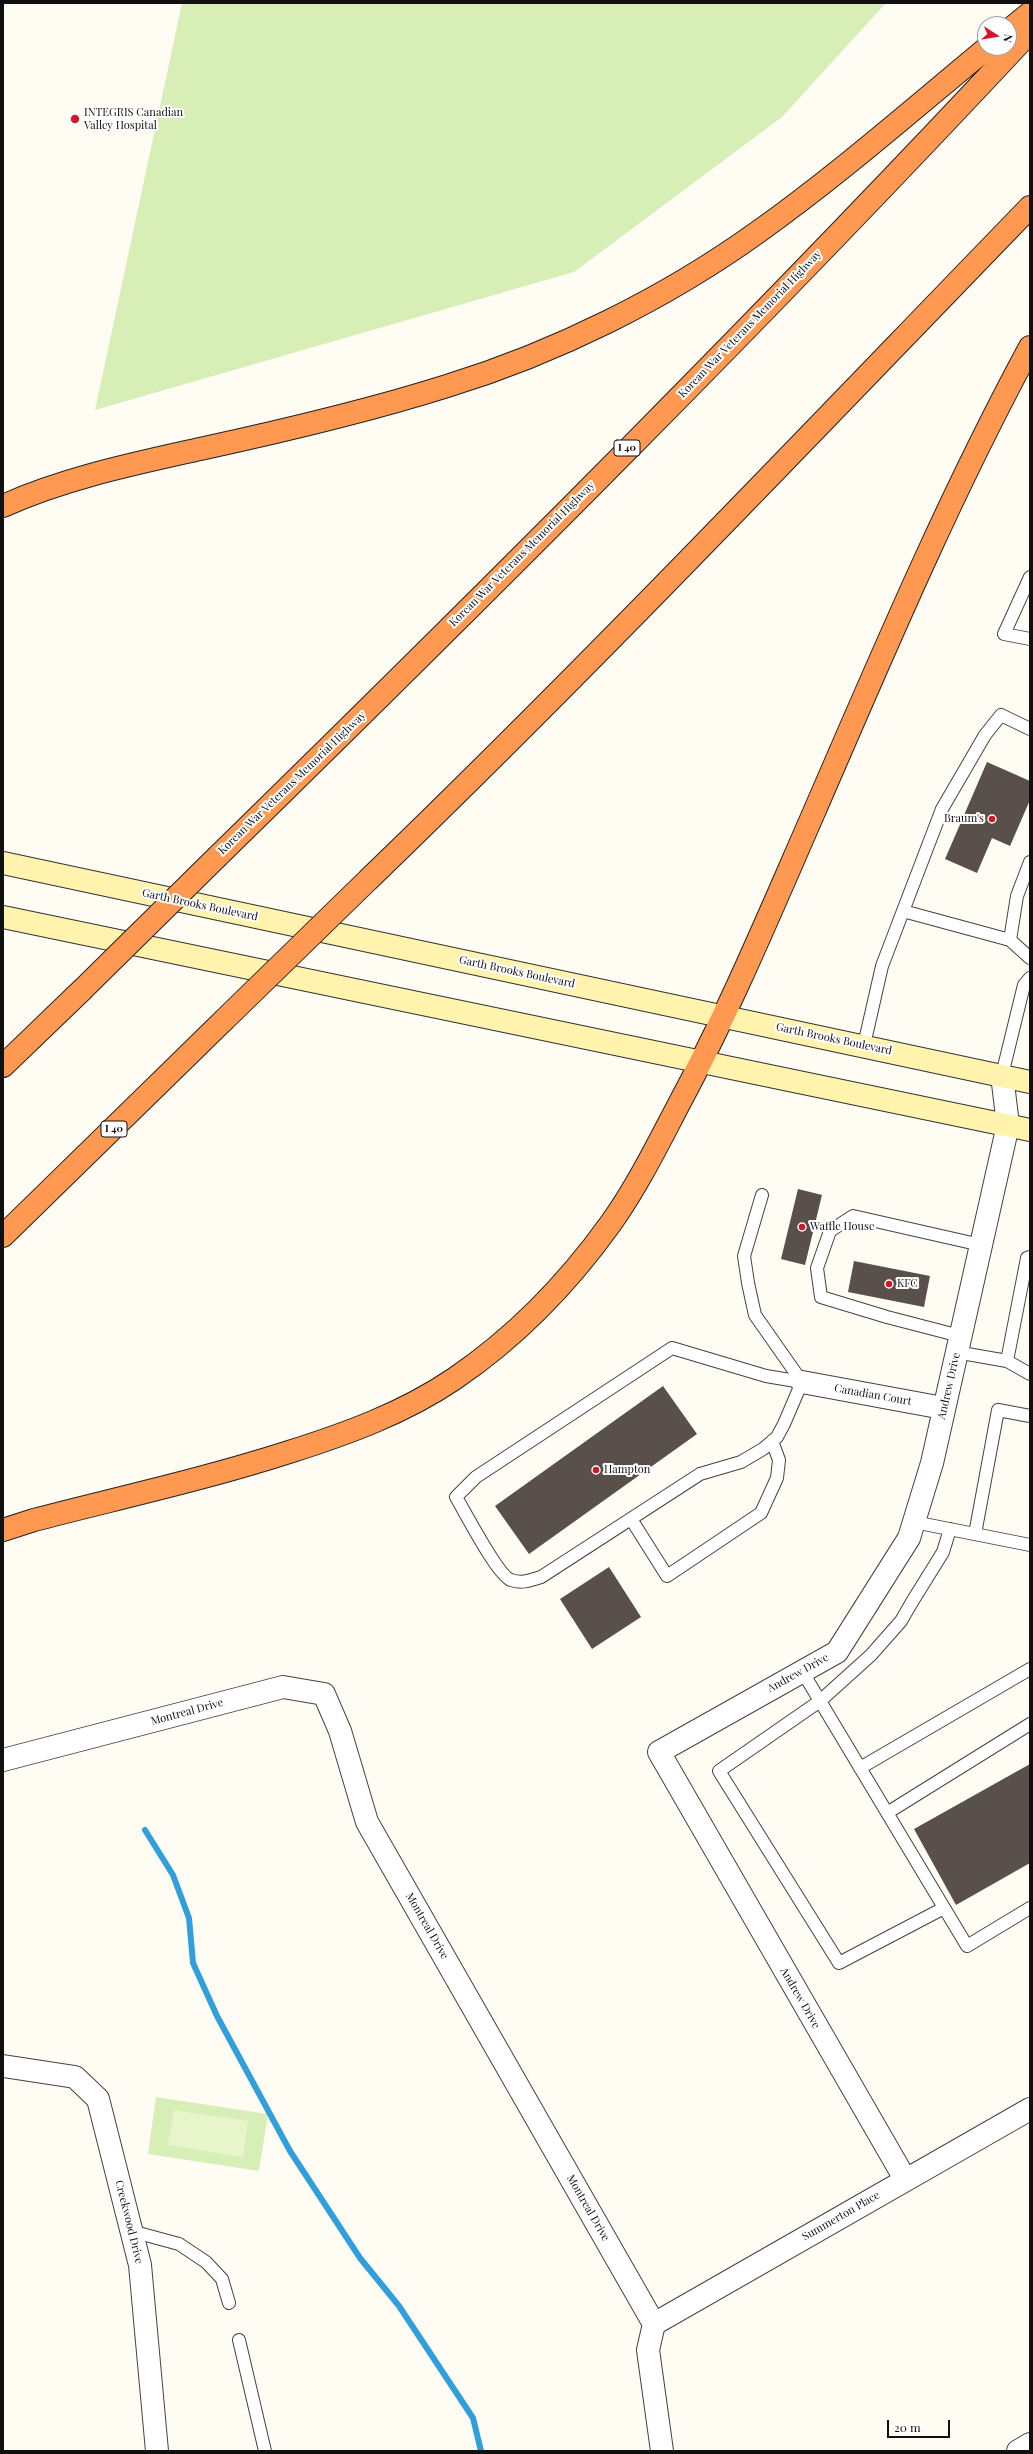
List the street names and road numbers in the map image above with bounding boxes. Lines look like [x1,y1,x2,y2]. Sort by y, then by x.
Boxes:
street label: Korean War Veterans Memorial Highway [676,247,824,401]
road number: I 40 [614,440,640,456]
street label: Korean War Veterans Memorial Highway [447,479,597,629]
street label: Korean War Veterans Memorial Highway [215,709,369,857]
street label: Garth Brooks Boulevard [141,886,259,924]
street label: Garth Brooks Boulevard [458,953,576,991]
street label: Garth Brooks Boulevard [775,1020,893,1058]
road number: I 40 [101,1121,127,1137]
street label: Andrew Drive [935,1351,963,1421]
street label: Canadian Court [833,1382,913,1408]
street label: Andrew Drive [765,1651,831,1695]
street label: Montreal Drive [149,1696,225,1728]
street label: Montreal Drive [403,1890,451,1962]
street label: Andrew Drive [777,1965,823,2031]
street label: Montreal Drive [564,2172,612,2244]
street label: Creekwood Drive [112,2179,146,2265]
street label: Summerton Place [800,2188,882,2244]

